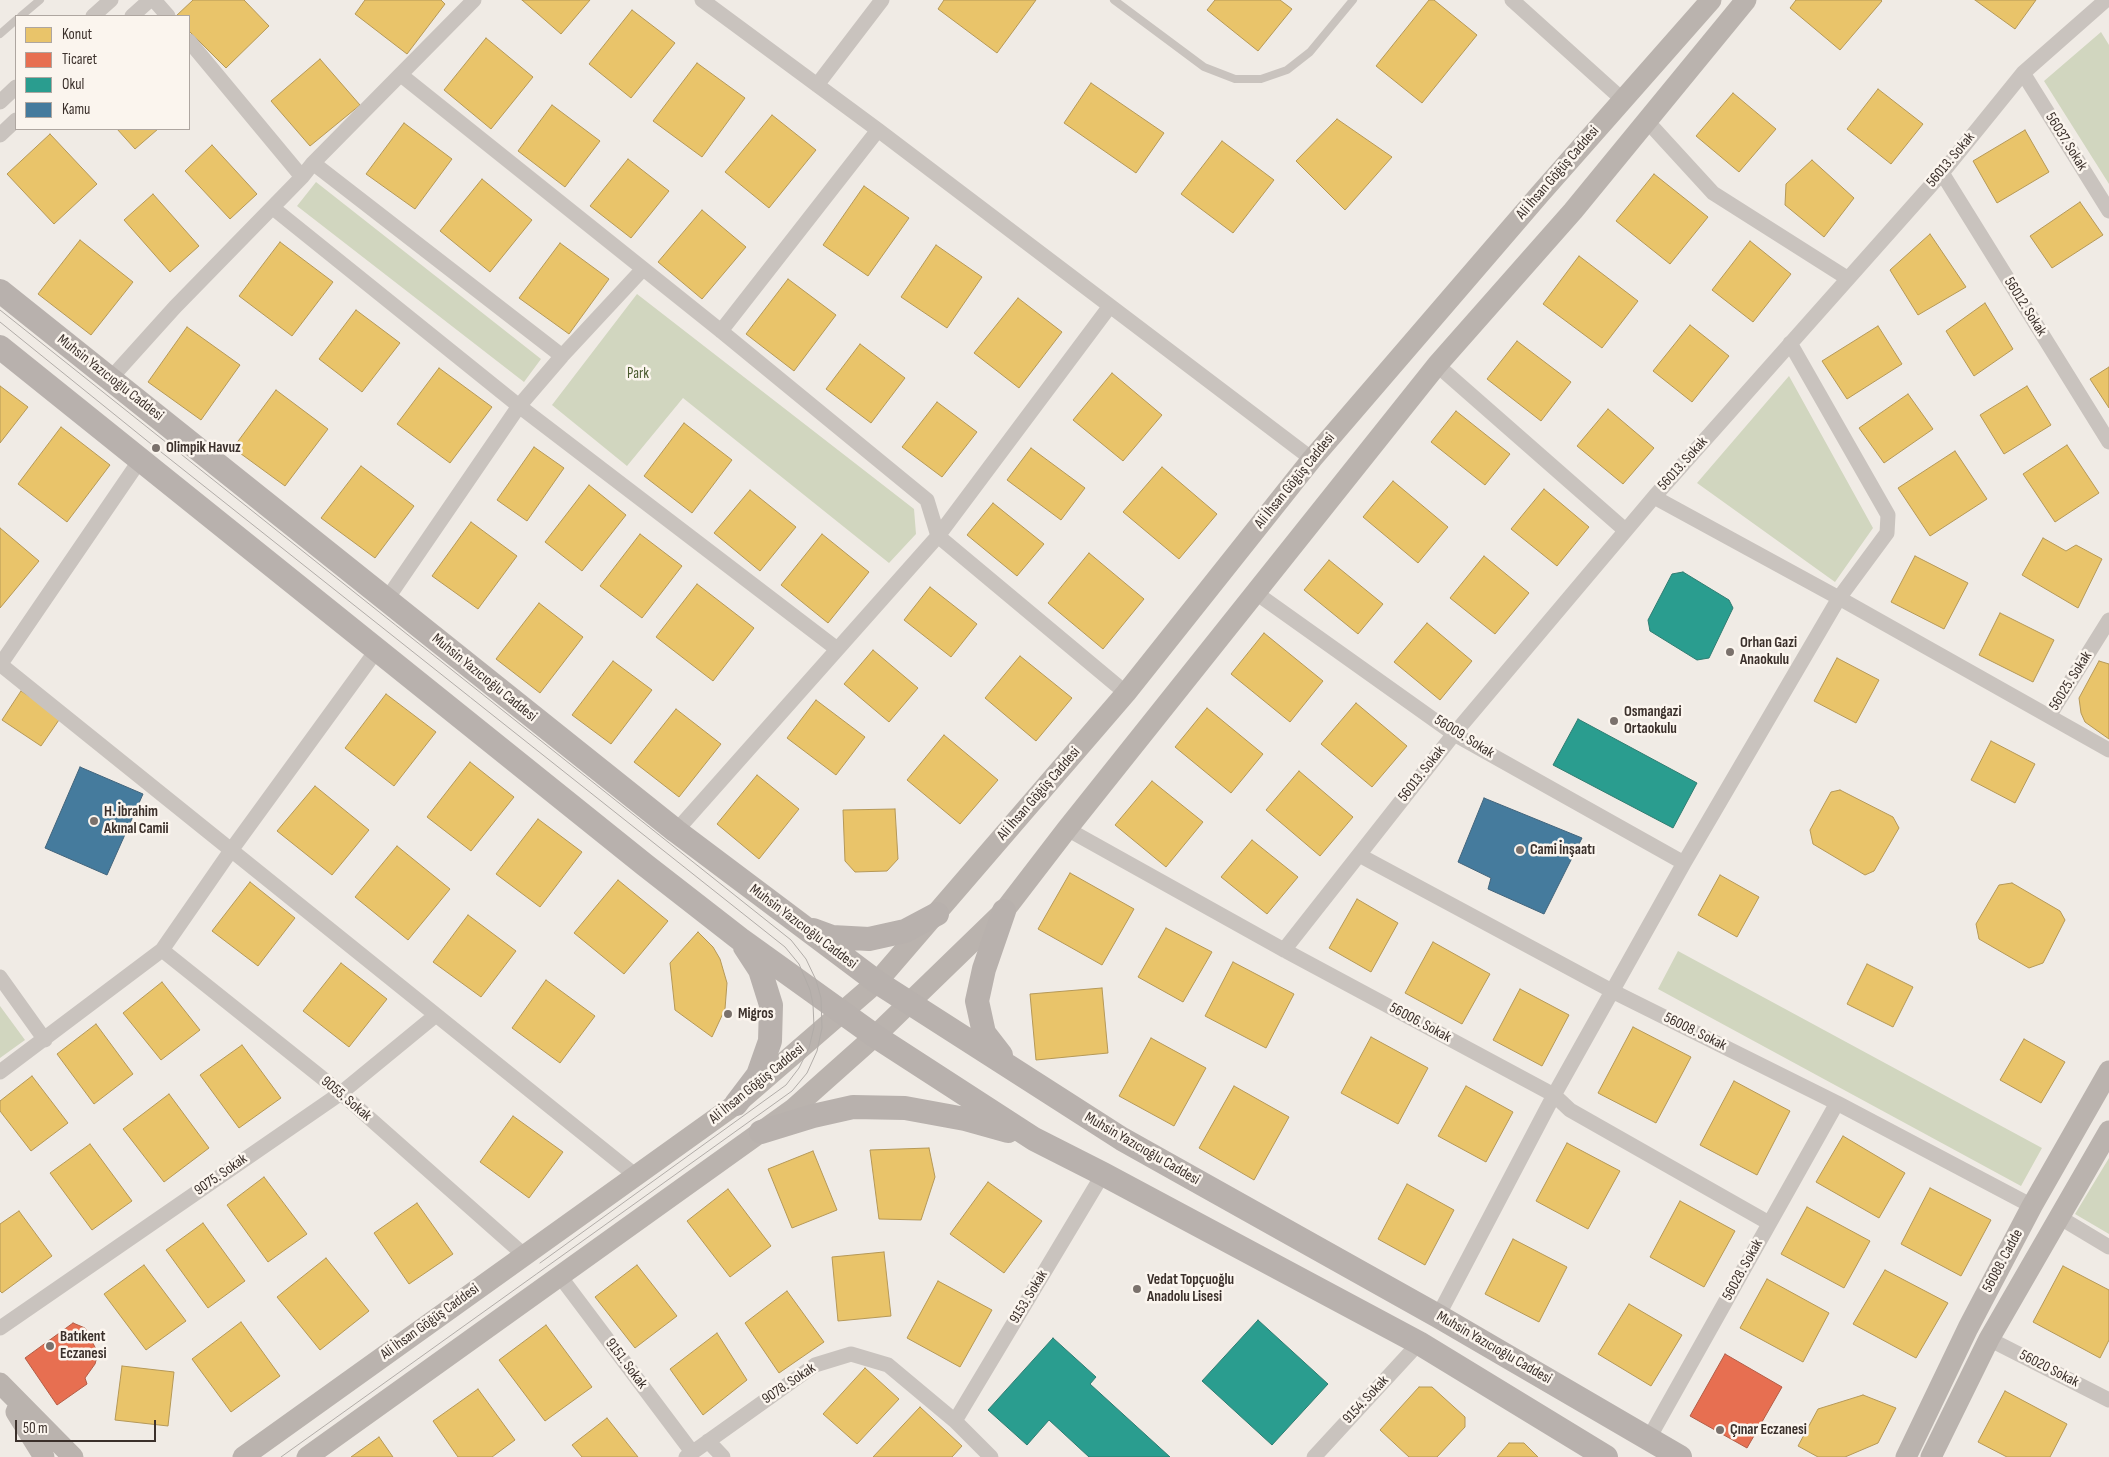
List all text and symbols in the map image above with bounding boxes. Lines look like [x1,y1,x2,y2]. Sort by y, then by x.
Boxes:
legend [15,15,190,130]
text: Konut [62,25,92,44]
text: Ticaret [62,50,97,69]
text: Okul [62,75,84,94]
text: Kamu [62,100,90,119]
street label: 56037. Sokak [2041,110,2091,174]
street label: Ali İhsan Göğüş Caddesi [1513,123,1603,223]
street label: 56013. Sokak [1923,129,1979,191]
street label: 56012. Sokak [2000,274,2050,340]
street label: Muhsin Yazıcıoğlu Caddesi [53,331,167,425]
park label: Park [627,365,649,383]
street label: Ali İhsan Göğüş Caddesi [1251,430,1339,532]
street label: 56013. Sokak [1654,433,1712,495]
place label: Olimpik Havuz [166,439,241,457]
marker: Olimpik Havuz [150,442,162,454]
street label: Muhsin Yazıcıoğlu Caddesi [428,630,540,726]
place label: Orhan Gazi Anaokulu [1740,634,1797,669]
marker: Orhan Gazi Anaokulu [1724,646,1736,658]
street label: 56025. Sokak [2046,648,2096,714]
place label: Osmangazi Ortaokulu [1624,703,1681,738]
street label: 56009. Sokak [1431,712,1497,762]
marker: Osmangazi Ortaokulu [1608,715,1620,727]
street label: 56013. Sokak [1395,742,1449,806]
street label: Ali İhsan Göğüş Caddesi [994,744,1084,844]
place label: H. İbrahim Akınal Camii [104,803,169,838]
marker: H. İbrahim Akınal Camii [88,815,100,827]
place label: Cami İnşaatı [1530,841,1595,859]
marker: Cami İnşaatı [1514,844,1526,856]
street label: Muhsin Yazıcıoğlu Caddesi [746,881,860,973]
street label: 56006. Sokak [1386,999,1454,1047]
place label: Migros [738,1005,774,1023]
marker: Migros [722,1008,734,1020]
street label: 56008. Sokak [1661,1009,1729,1055]
street label: Ali İhsan Göğüş Caddesi [706,1040,808,1128]
street label: 9055. Sokak [317,1073,375,1125]
street label: Muhsin Yazıcıoğlu Caddesi [1081,1109,1203,1189]
street label: 9075. Sokak [191,1150,251,1200]
street label: 56088. Cadde [1979,1226,2027,1296]
street label: 56028. Sokak [1719,1236,1767,1304]
street label: 9153. Sokak [1006,1267,1052,1327]
place label: Vedat Topçuoğlu Anadolu Lisesi [1147,1271,1234,1306]
street label: Ali İhsan Göğüş Caddesi [377,1280,483,1364]
marker: Vedat Topçuoğlu Anadolu Lisesi [1131,1283,1143,1295]
street label: Muhsin Yazıcıoğlu Caddesi [1433,1308,1555,1388]
place label: Batıkent Eczanesi [60,1328,106,1363]
street label: 9151. Sokak [601,1335,651,1393]
marker: Batıkent Eczanesi [44,1340,56,1352]
street label: 56020 Sokak [2016,1346,2082,1392]
street label: 9078. Sokak [759,1360,819,1408]
street label: 9154. Sokak [1339,1372,1393,1428]
scale bar [18,1410,159,1442]
text: 50 m [23,1419,48,1438]
place label: Çınar Eczanesi [1730,1421,1807,1439]
marker: Çınar Eczanesi [1714,1424,1726,1436]

